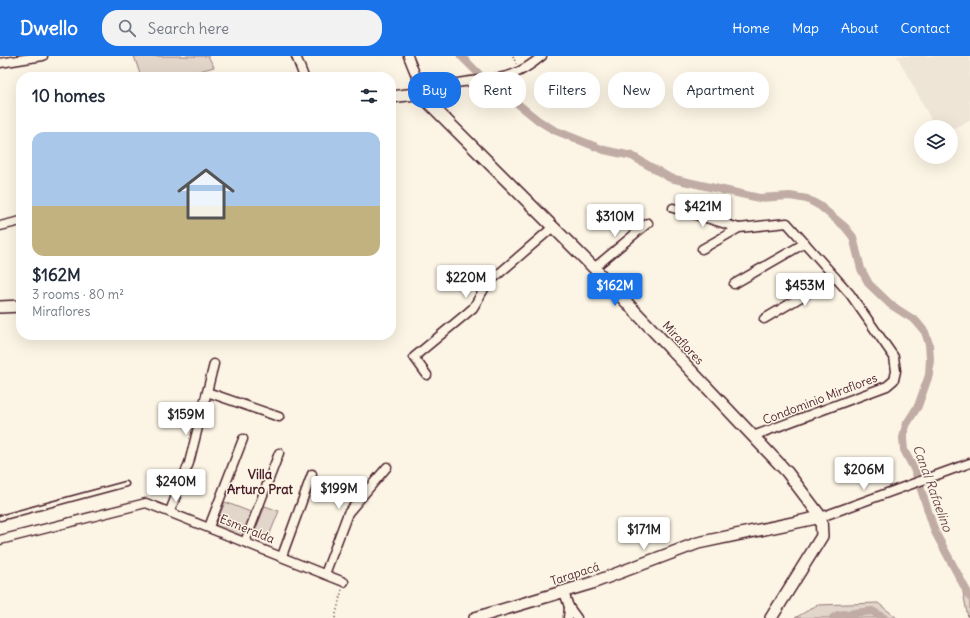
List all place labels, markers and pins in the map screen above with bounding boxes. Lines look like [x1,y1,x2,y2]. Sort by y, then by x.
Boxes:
pin: $421M [675,194,731,228]
pin: $310M [587,204,643,238]
pin: $220M [438,265,494,299]
pin: $162M [587,273,643,307]
pin: $453M [777,273,833,307]
pin: $159M [158,402,214,436]
pin: $206M [836,457,892,491]
pin: $240M [148,469,204,503]
pin: $199M [311,476,367,510]
pin: $171M [616,517,672,551]

